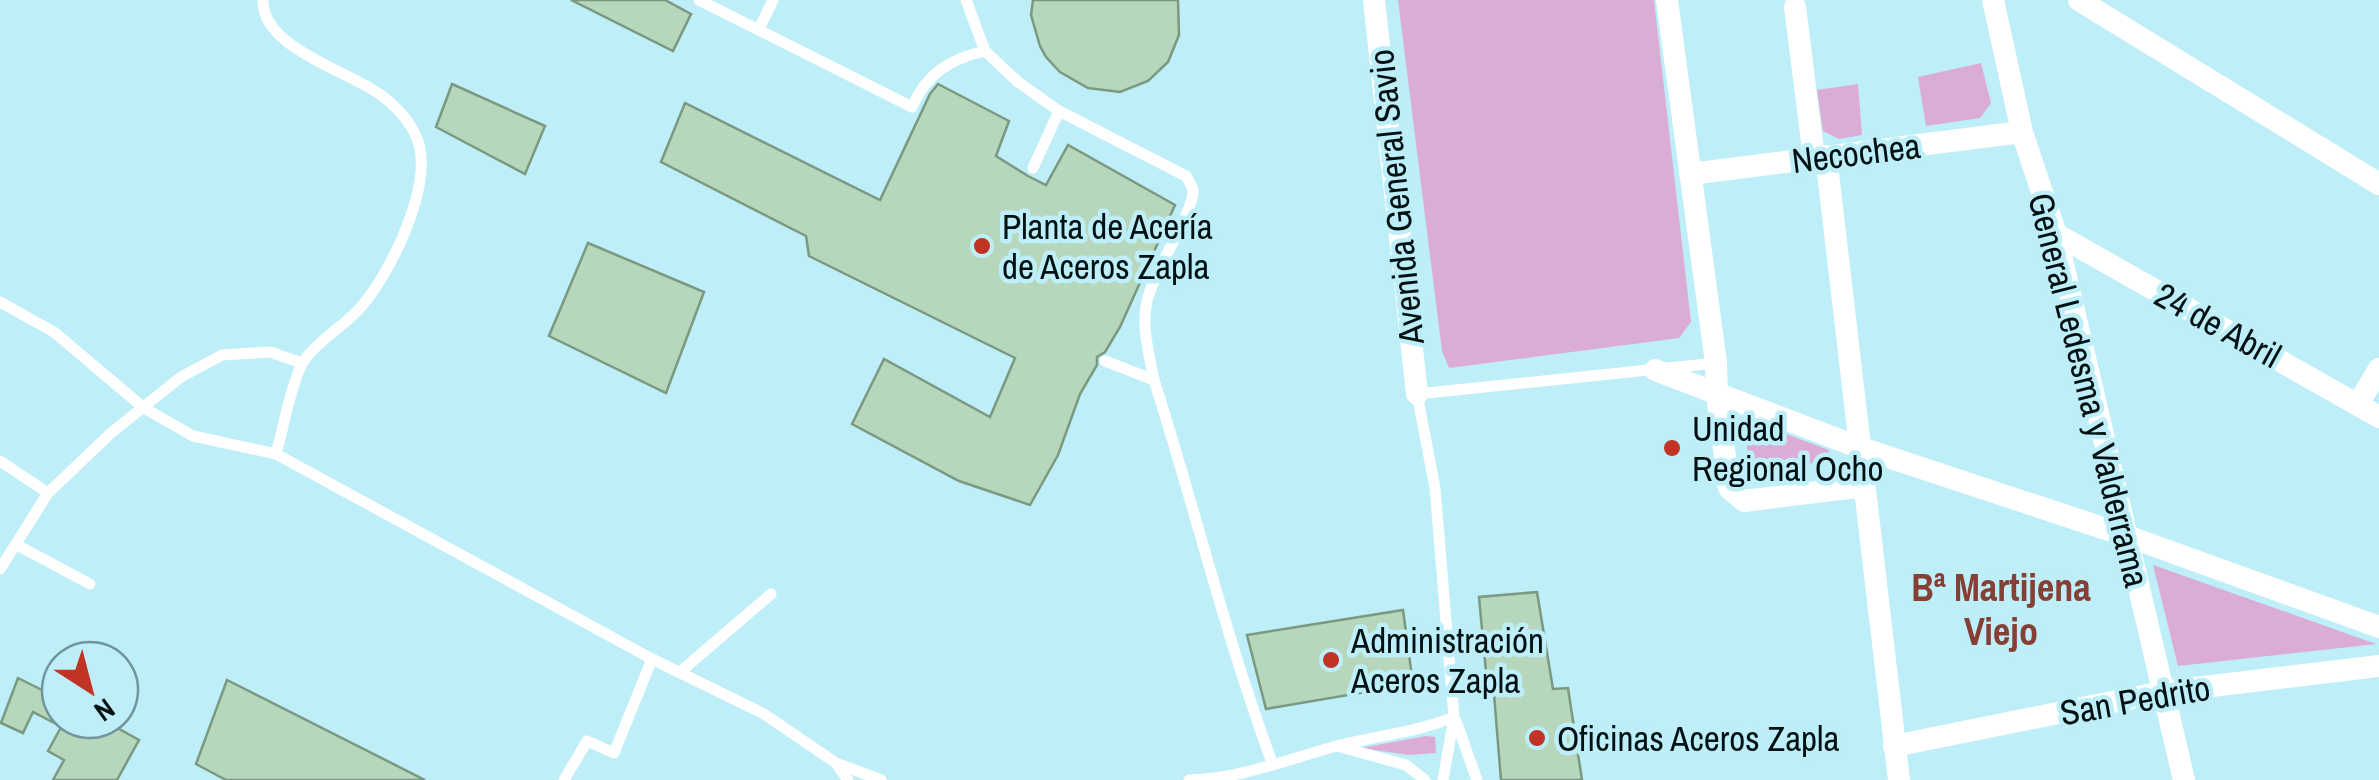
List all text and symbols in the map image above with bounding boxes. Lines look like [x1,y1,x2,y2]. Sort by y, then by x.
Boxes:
street label: Avenida General Savio [1357,47,1435,348]
street label: Necochea [1789,122,1923,184]
street label: General Ledesma y Valderrama [2017,188,2161,592]
place label: Planta de Acería de Aceros Zapla [1002,203,1213,290]
marker: Planta de Acería de Aceros Zapla [971,235,993,257]
street label: 24 de Abril [2147,271,2289,379]
place label: Unidad Regional Ocho [1692,405,1883,492]
marker: Unidad Regional Ocho [1661,437,1683,459]
district label: Bª Martijena Viejo [1911,562,2091,657]
place label: Administración Aceros Zapla [1350,617,1544,704]
north arrow [40,640,140,740]
marker: Administración Aceros Zapla [1320,649,1342,671]
street label: San Pedrito [2056,664,2214,736]
text: N [87,690,123,730]
place label: Oficinas Aceros Zapla [1557,715,1839,762]
marker: Oficinas Aceros Zapla [1526,727,1548,749]

